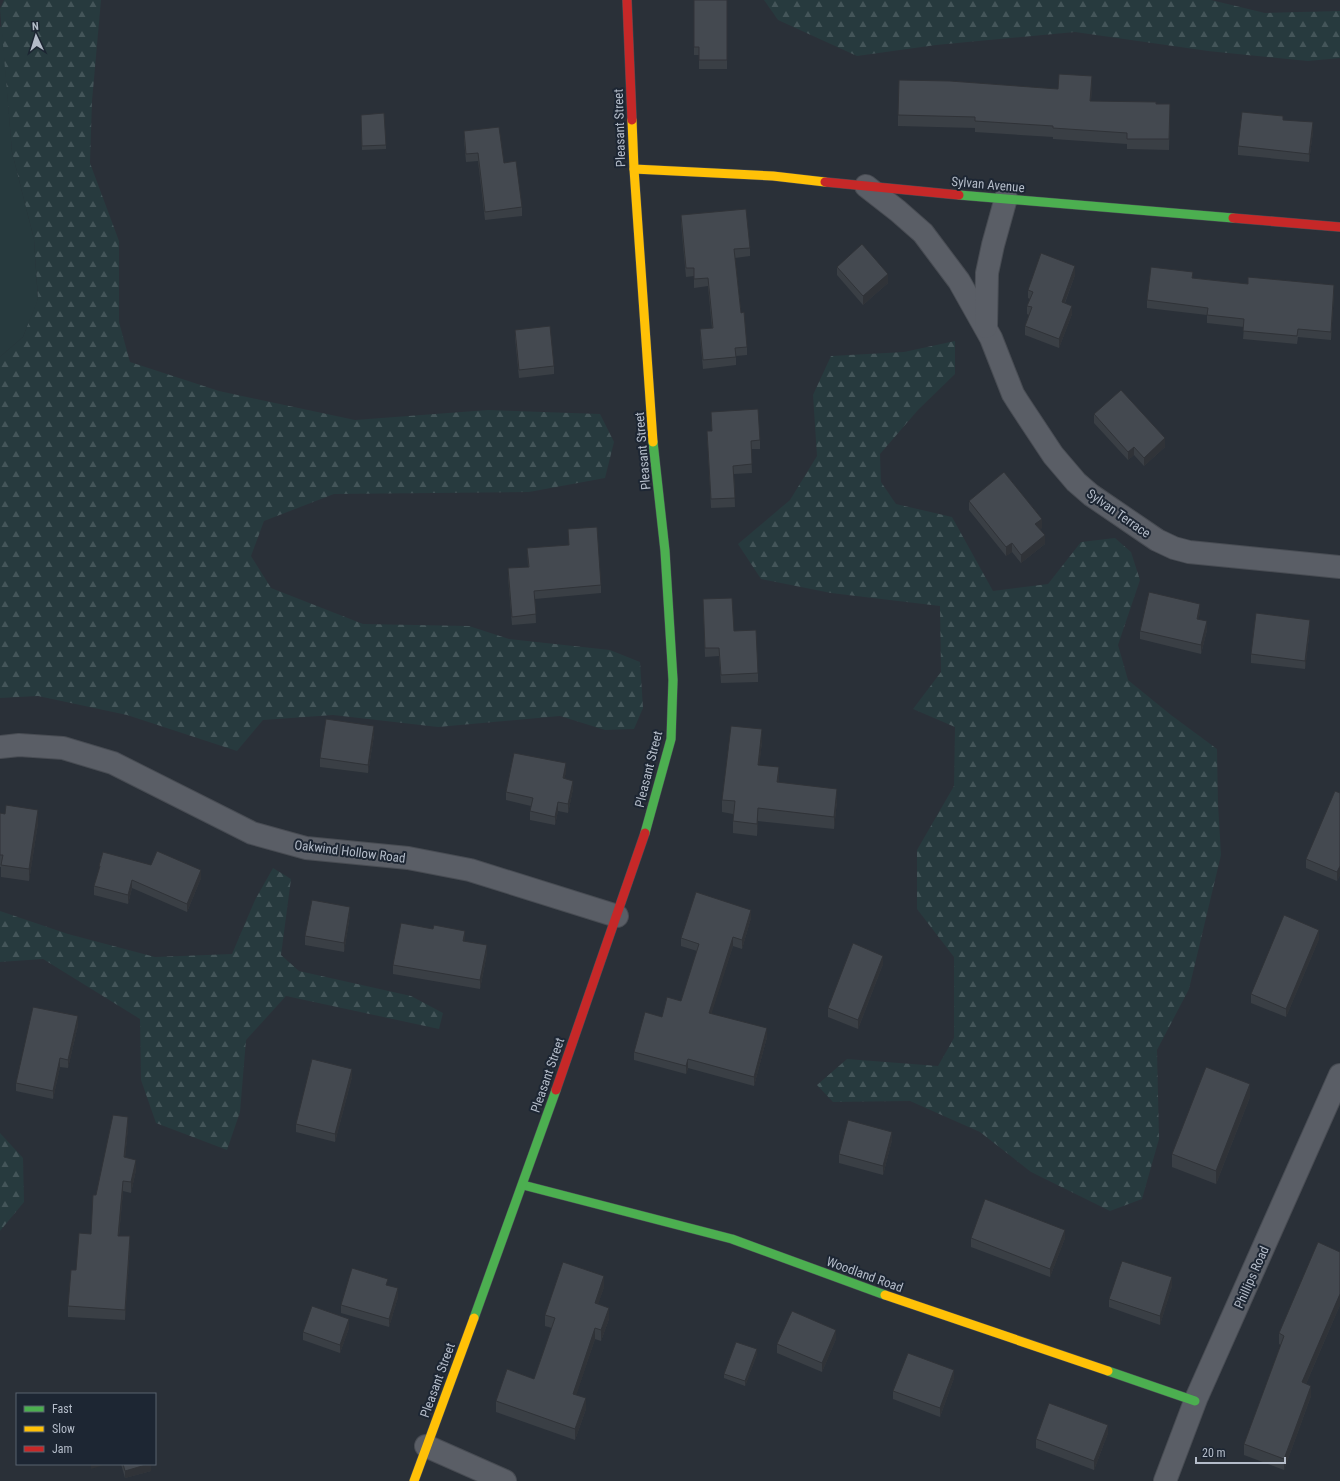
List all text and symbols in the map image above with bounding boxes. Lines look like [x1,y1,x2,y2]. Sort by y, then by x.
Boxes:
north arrow [16,16,56,56]
text: N [32,20,39,33]
street label: Pleasant Street [611,88,628,167]
street label: Sylvan Avenue [951,174,1025,195]
street label: Pleasant Street [632,411,653,491]
street label: Sylvan Terrace [1084,486,1153,541]
street label: Pleasant Street [632,729,665,809]
street label: Oakwind Hollow Road [294,837,406,866]
street label: Pleasant Street [528,1036,567,1115]
street label: Phillips Road [1231,1244,1272,1311]
street label: Woodland Road [825,1254,905,1295]
street label: Pleasant Street [417,1341,458,1420]
legend [16,1393,156,1465]
text: Fast [52,1402,73,1416]
text: Slow [52,1422,75,1436]
scale bar [1196,1439,1285,1465]
text: Jam [52,1442,73,1456]
text: 20 m [1202,1446,1226,1460]

